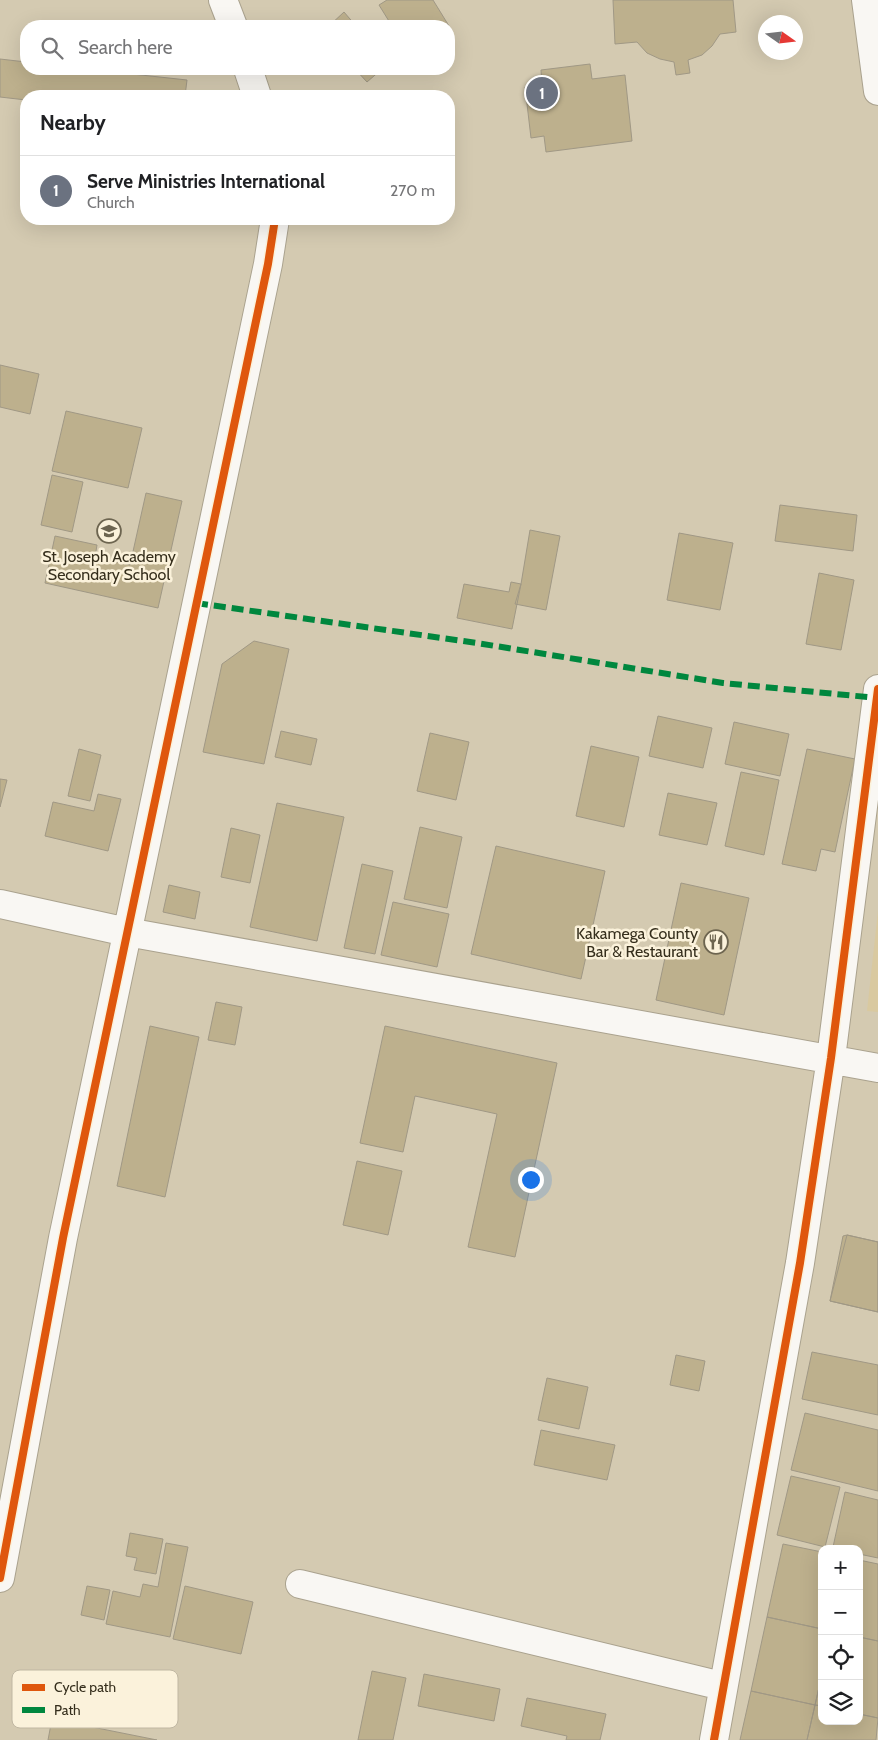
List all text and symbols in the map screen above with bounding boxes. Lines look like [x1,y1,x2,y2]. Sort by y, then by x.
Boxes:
north arrow [758,15,803,60]
search box [20,20,455,75]
icon: search [38,34,66,62]
text: Search here [78,36,172,59]
pin: 1 [526,74,558,112]
text: Nearby [40,110,106,135]
text: Serve Ministries International [87,170,325,193]
text: 1 [53,181,59,200]
text: 270 m [390,181,435,200]
text: Church [87,193,135,212]
school or university icon: St. Joseph Academy Secondary School [96,518,122,544]
place label: St. Joseph Academy Secondary School [42,547,176,584]
place label: Kakamega County Bar & Restaurant [576,924,699,961]
restaurant icon: Kakamega County Bar & Restaurant [703,929,729,955]
your location [518,1167,544,1193]
map controls [818,1545,863,1725]
button: + [818,1545,863,1590]
button: − [818,1590,863,1635]
button: locate [818,1635,863,1680]
legend [12,1670,178,1728]
text: Cycle path [54,1678,116,1696]
button: layers [818,1680,863,1725]
text: Path [54,1701,81,1719]

